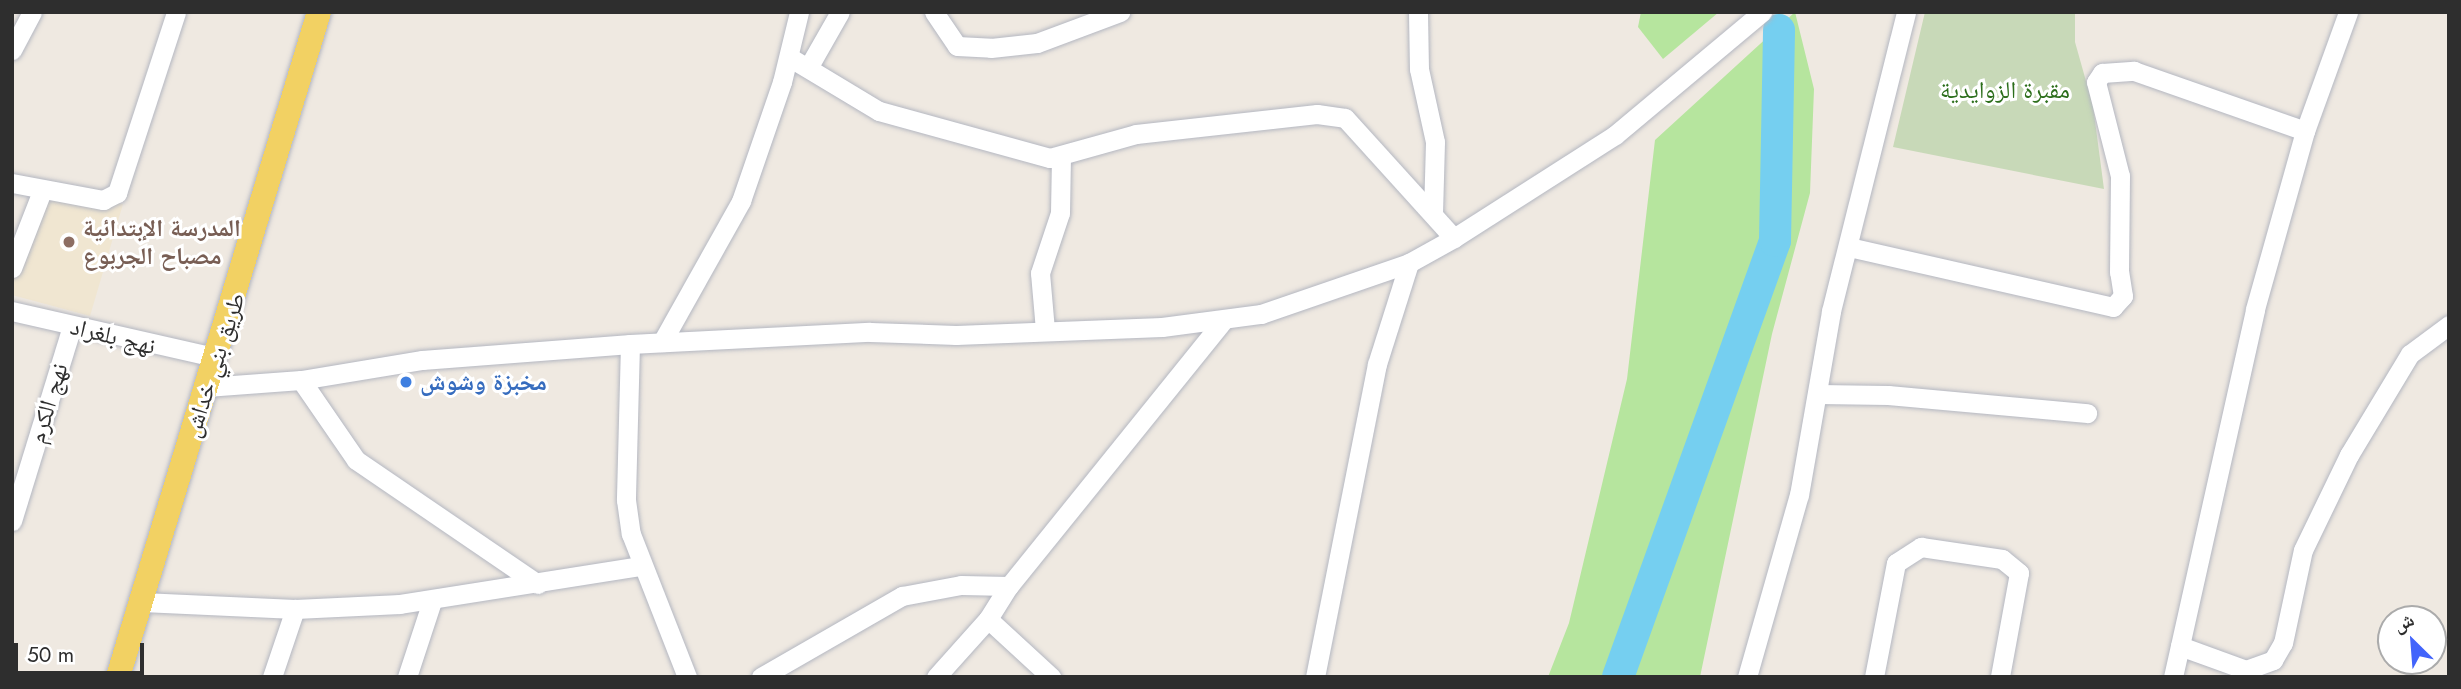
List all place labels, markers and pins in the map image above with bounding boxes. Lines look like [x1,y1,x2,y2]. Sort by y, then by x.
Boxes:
place label: المدرسة الإبتدائية مصباح الجربوع [83,214,241,270]
marker: المدرسة الإبتدائية مصباح الجربوع [61,234,77,250]
place label: مخبزة وشوش [420,368,547,396]
marker: مخبزة وشوش [398,374,414,390]

